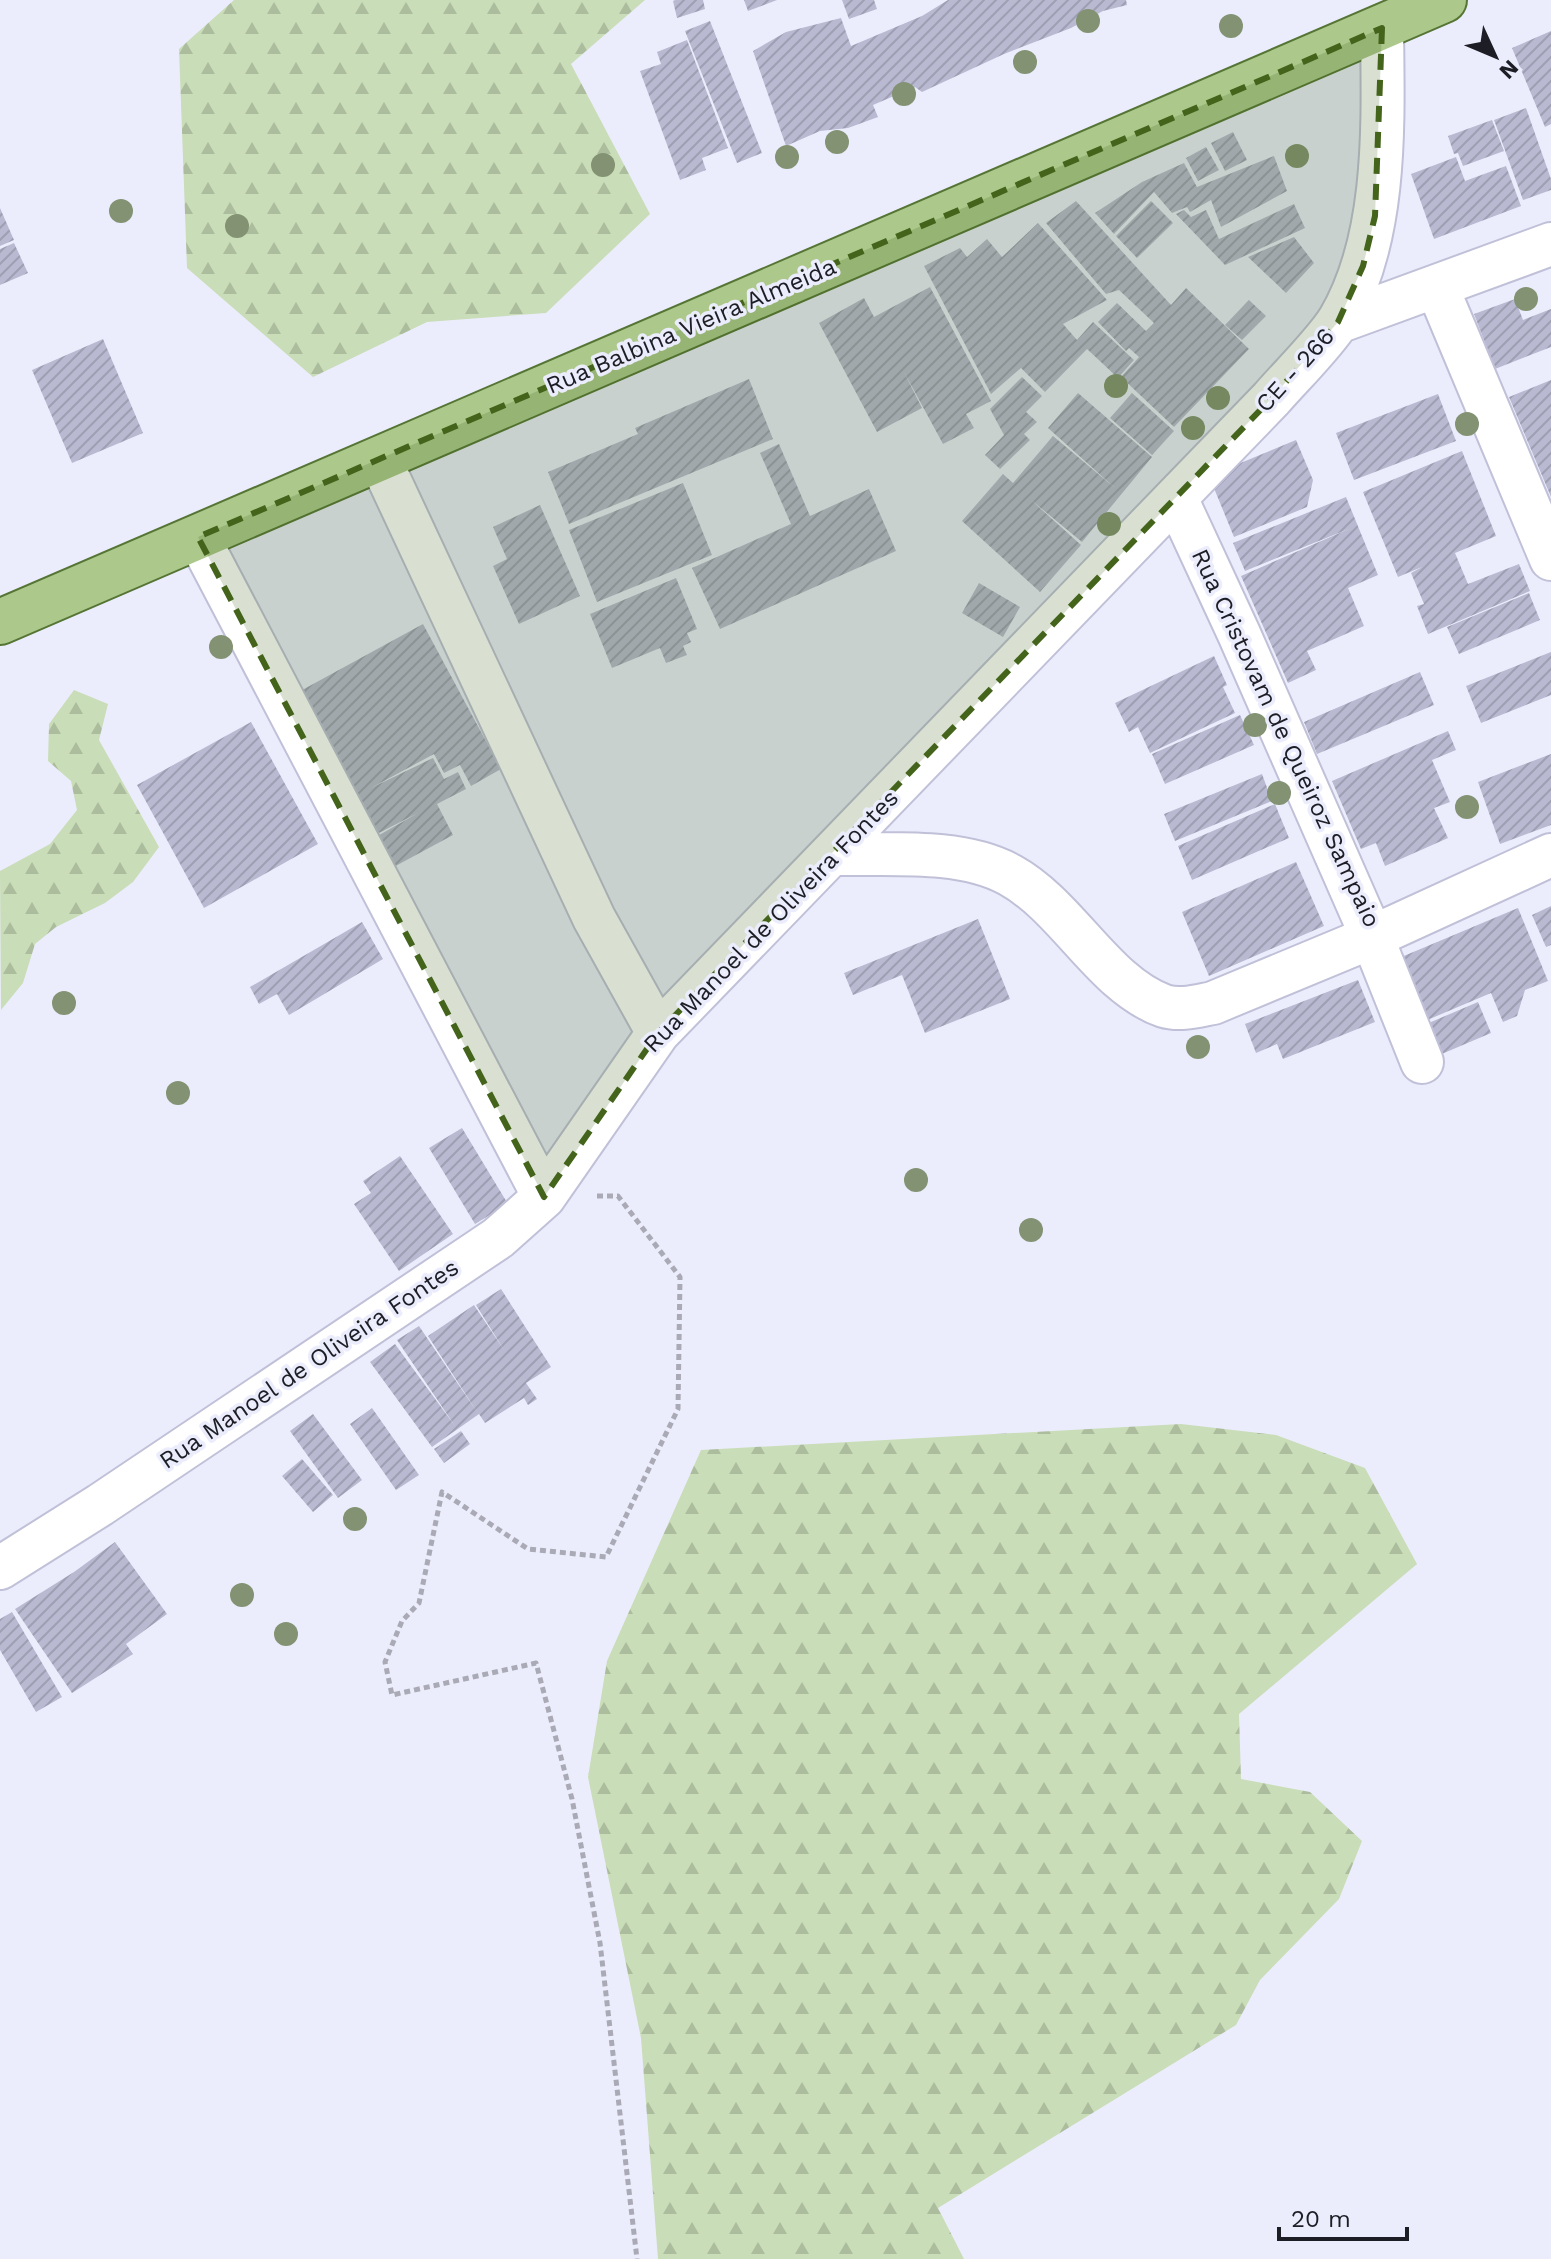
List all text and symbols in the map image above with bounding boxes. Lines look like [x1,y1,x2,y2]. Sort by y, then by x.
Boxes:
north arrow [1455,16,1535,96]
text: N [1494,55,1524,84]
street label: Rua Balbina Vieira Almeida [542,252,840,400]
street label: CE - 266 [1250,322,1340,418]
street label: Rua Cristovam de Queiroz Sampaio [1186,544,1386,932]
street label: Rua Manoel de Oliveira Fontes [638,784,904,1058]
street label: Rua Manoel de Oliveira Fontes [154,1253,464,1475]
scale bar [1279,2191,1407,2241]
text: 20 m [1291,2205,1351,2233]

